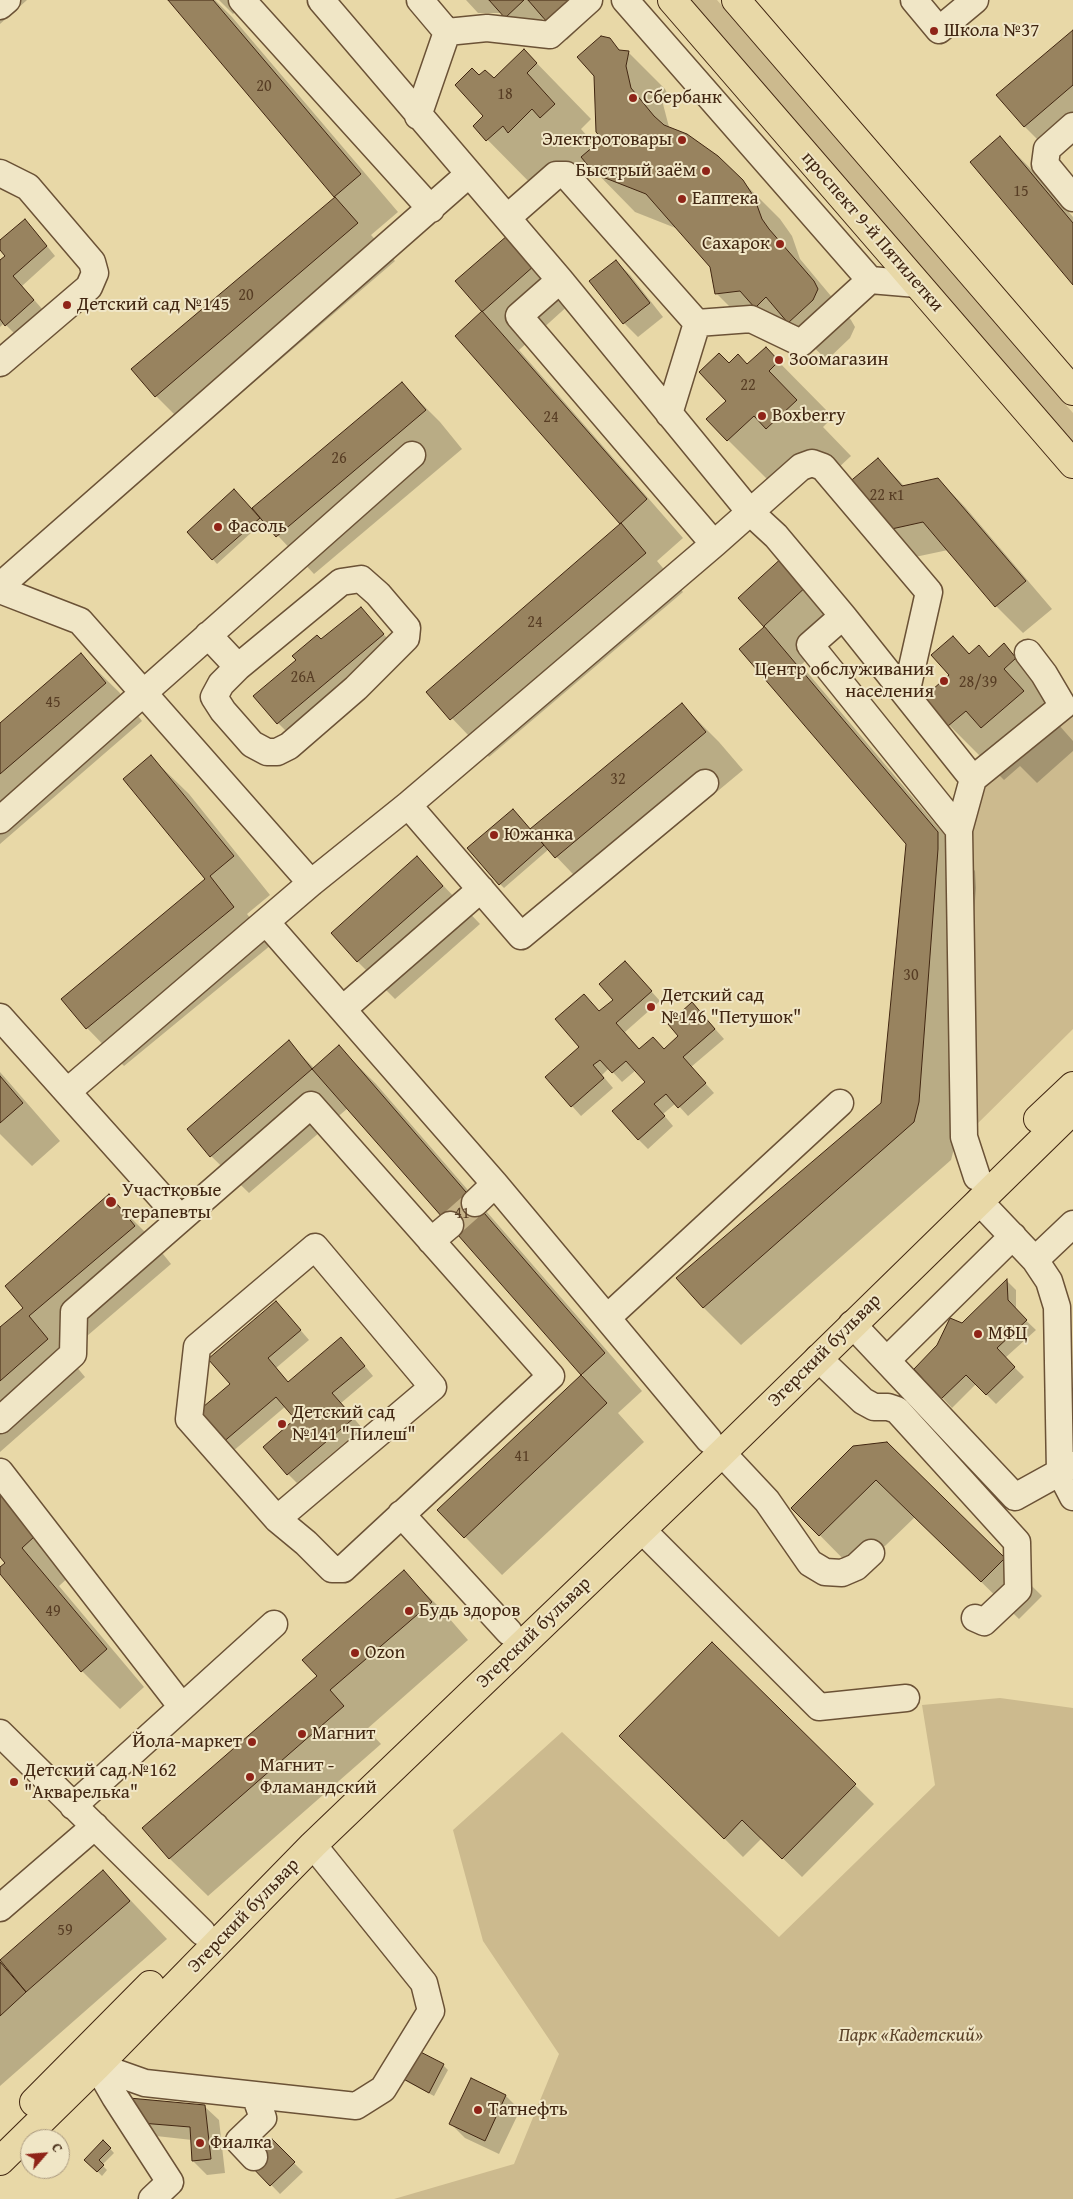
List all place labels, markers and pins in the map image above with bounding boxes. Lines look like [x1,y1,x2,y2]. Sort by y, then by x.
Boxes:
place label: Школа №37 [944,20,1039,42]
marker: Школа №37 [928,25,940,37]
place label: Сбербанк [643,87,722,109]
marker: Сбербанк [627,92,639,104]
place label: Электротовары [542,129,672,151]
marker: Электротовары [676,134,688,146]
place label: Быстрый заём [576,160,696,182]
marker: Быстрый заём [700,165,712,177]
place label: Еаптека [692,188,758,210]
marker: Еаптека [676,193,688,205]
place label: Сахарок [702,233,770,255]
marker: Сахарок [774,238,786,250]
place label: Детский сад №145 [77,294,230,316]
marker: Детский сад №145 [61,299,73,311]
place label: Зоомагазин [789,349,888,371]
marker: Зоомагазин [773,354,785,366]
place label: Boxberry [772,405,846,427]
marker: Boxberry [756,410,768,422]
place label: Фасоль [228,516,287,538]
marker: Фасоль [212,521,224,533]
place label: Центр обслуживания населения [755,659,934,703]
marker: Центр обслуживания населения [938,675,950,687]
place label: Южанка [504,824,573,846]
marker: Южанка [488,829,500,841]
place label: Детский сад №146 "Петушок" [661,985,801,1029]
marker: Детский сад №146 "Петушок" [645,1001,657,1013]
place label: Участковые терапевты [122,1180,222,1224]
marker: Участковые терапевты [104,1195,118,1209]
place label: МФЦ [988,1323,1028,1345]
marker: МФЦ [972,1328,984,1340]
place label: Детский сад №141 "Пилеш" [292,1402,416,1446]
marker: Детский сад №141 "Пилеш" [276,1418,288,1430]
place label: Будь здоров [419,1600,520,1622]
marker: Будь здоров [403,1605,415,1617]
place label: Ozon [365,1642,405,1664]
marker: Ozon [349,1647,361,1659]
place label: Магнит [312,1723,375,1745]
marker: Магнит [296,1728,308,1740]
place label: Йола-маркет [133,1731,242,1753]
marker: Йола-маркет [246,1736,258,1748]
place label: Магнит - Фламандский [260,1755,377,1799]
place label: Детский сад №162 "Акварелька" [24,1760,177,1804]
marker: Магнит - Фламандский [244,1771,256,1783]
marker: Детский сад №162 "Акварелька" [8,1776,20,1788]
place label: Татнефть [488,2099,568,2121]
marker: Татнефть [472,2104,484,2116]
place label: Фиалка [210,2132,272,2154]
marker: Фиалка [194,2137,206,2149]

